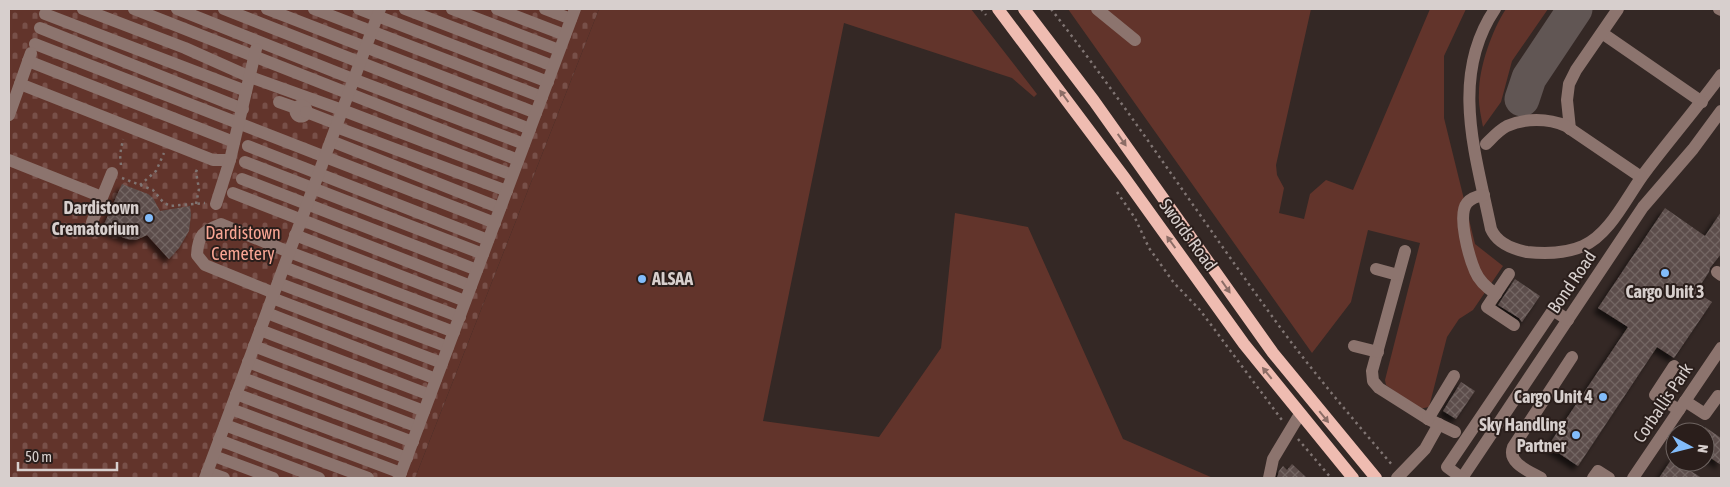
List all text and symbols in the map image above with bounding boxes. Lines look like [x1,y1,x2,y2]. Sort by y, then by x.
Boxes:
one-way arrow [1059,89,1069,103]
one-way arrow [1117,133,1127,147]
street label: Swords Road [1155,195,1221,275]
place label: Dardistown Crematorium [52,197,139,239]
marker: Dardistown Crematorium [143,212,155,224]
park label: Dardistown Cemetery [205,222,281,264]
one-way arrow [1166,235,1176,249]
street label: Bond Road [1543,246,1600,317]
marker: Cargo Unit 3 [1659,267,1671,279]
place label: ALSAA [651,268,693,289]
marker: ALSAA [636,273,648,285]
one-way arrow [1221,280,1231,294]
place label: Cargo Unit 3 [1625,281,1705,302]
street label: Corballis Park [1628,359,1697,446]
one-way arrow [1261,367,1272,380]
place label: Cargo Unit 4 [1514,386,1593,407]
marker: Cargo Unit 4 [1597,391,1609,403]
one-way arrow [1319,410,1330,423]
place label: Sky Handling Partner [1479,414,1567,456]
north arrow [1665,422,1715,472]
marker: Sky Handling Partner [1570,429,1582,441]
scale bar [18,440,116,472]
text: N [1694,444,1711,454]
text: 50 m [25,448,52,465]

